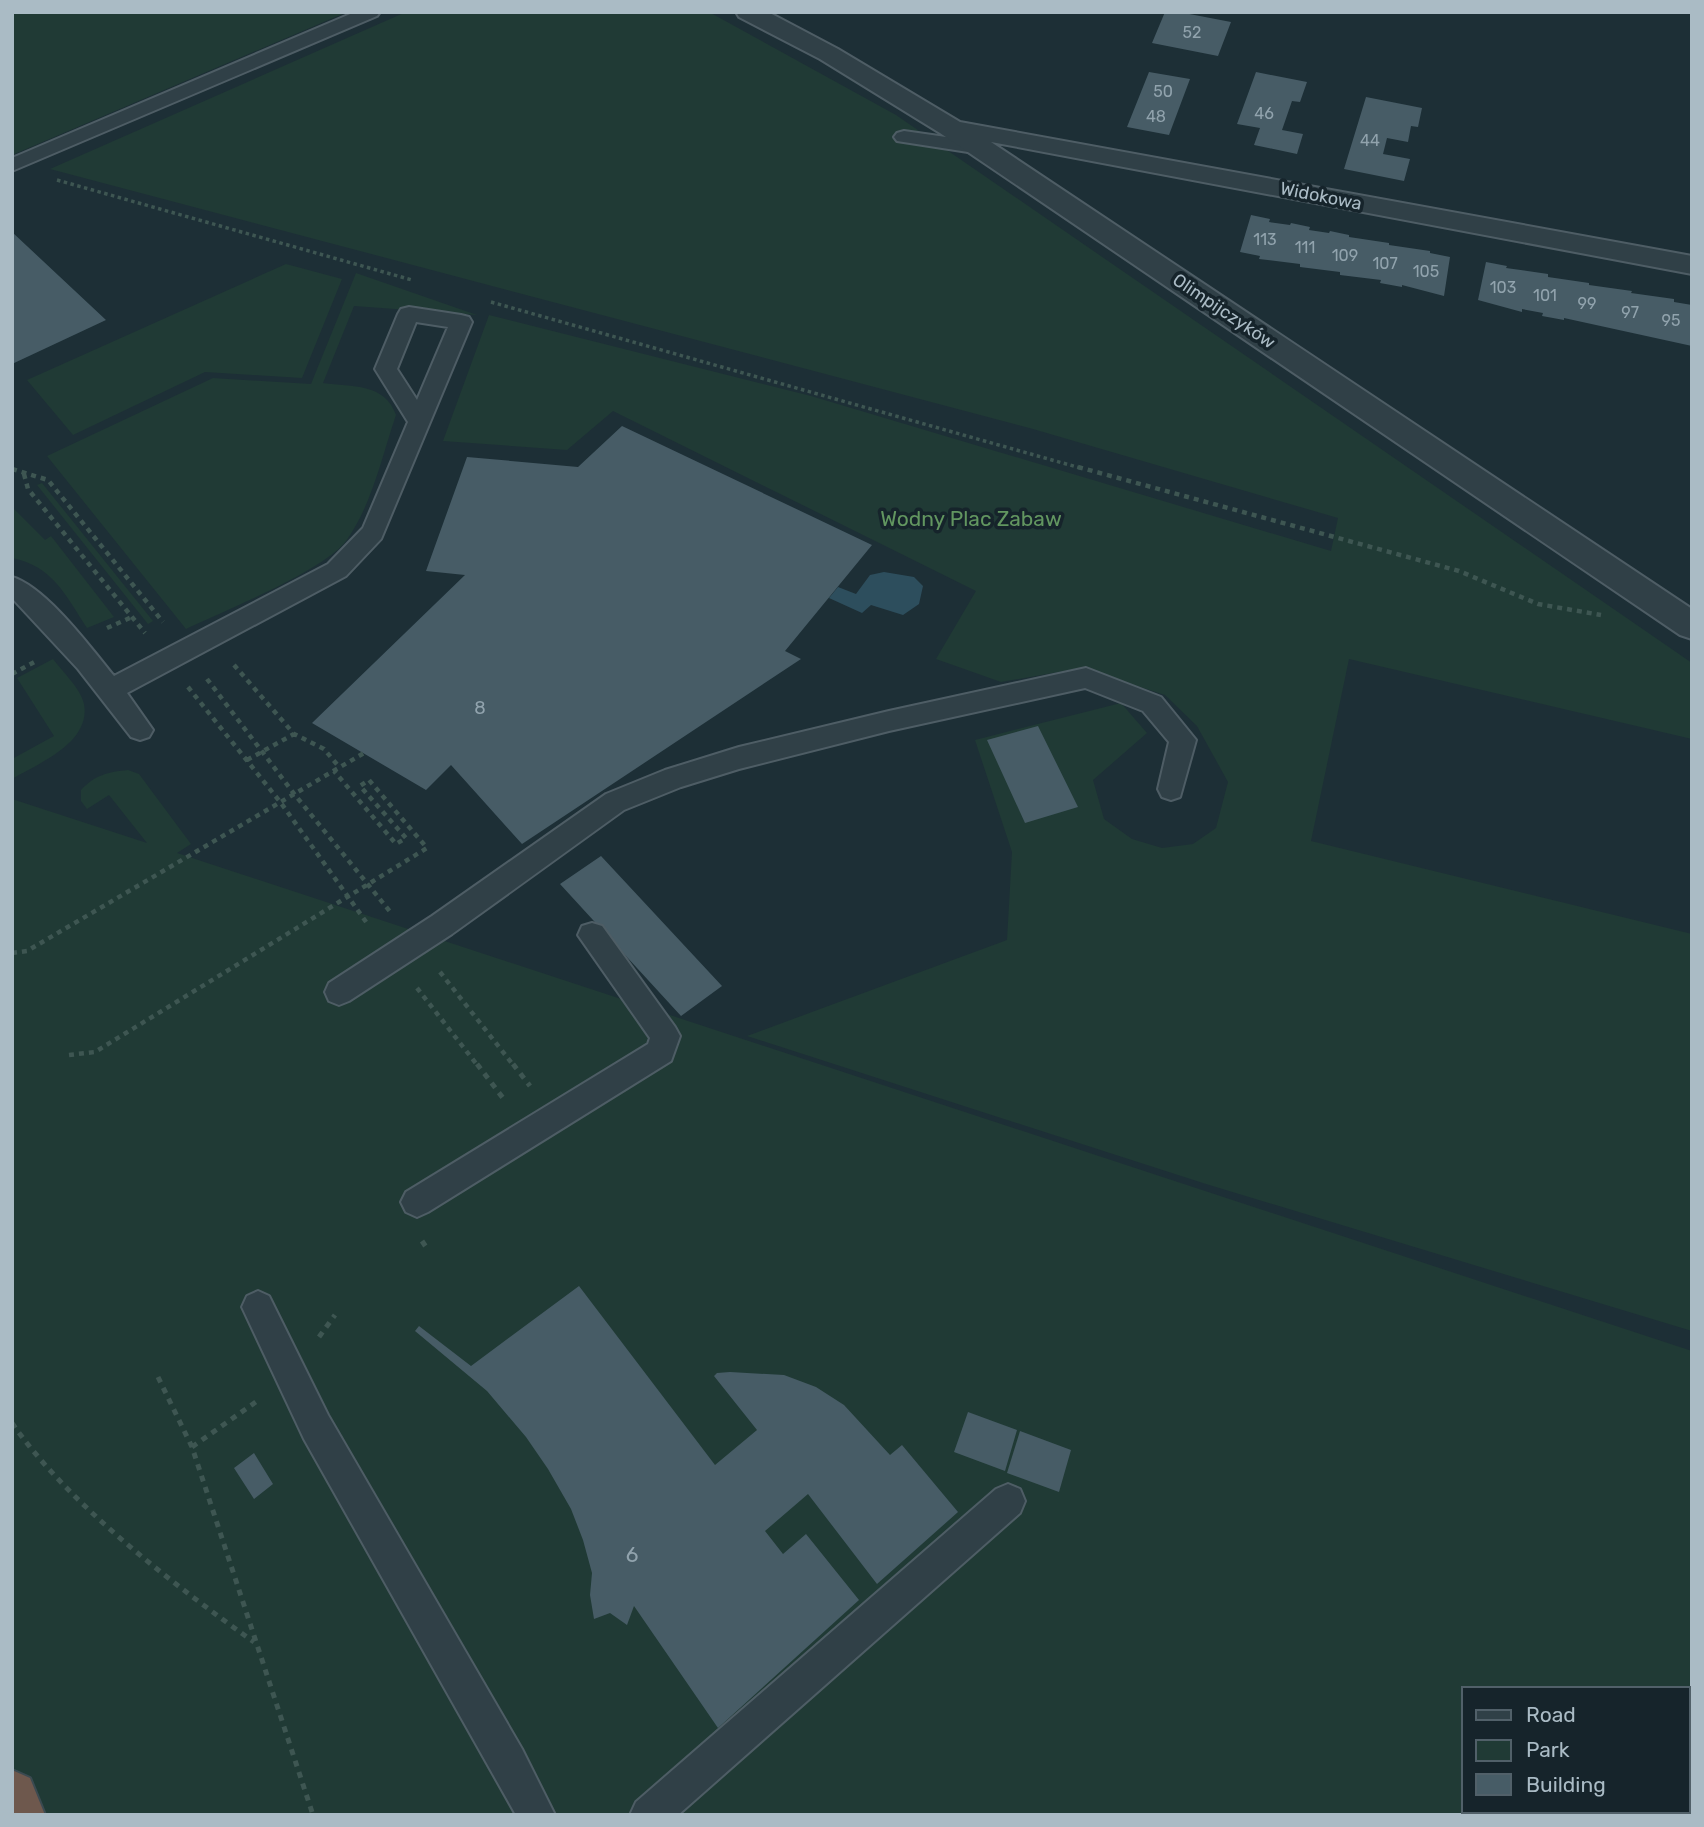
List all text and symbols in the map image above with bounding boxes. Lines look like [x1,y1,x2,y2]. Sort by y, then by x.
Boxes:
house number: 52 [1183,23,1201,42]
house number: 50 [1153,82,1173,101]
house number: 46 [1254,104,1274,123]
house number: 48 [1146,107,1166,126]
house number: 44 [1360,131,1380,150]
street label: Widokowa [1278,177,1364,215]
house number: 113 [1253,230,1277,249]
house number: 111 [1295,238,1315,257]
house number: 109 [1332,246,1358,265]
house number: 107 [1372,254,1398,273]
house number: 105 [1413,262,1439,281]
street label: Olimpijczyków [1169,269,1279,353]
house number: 103 [1490,278,1516,297]
house number: 101 [1533,286,1557,305]
house number: 99 [1578,294,1596,313]
house number: 97 [1621,303,1639,322]
house number: 95 [1662,311,1681,330]
park label: Wodny Plac Zabaw [880,506,1062,531]
house number: 8 [474,697,486,719]
house number: 6 [626,1542,638,1567]
legend [1462,1687,1690,1813]
text: Road [1526,1702,1576,1727]
text: Park [1526,1737,1570,1762]
text: Building [1526,1772,1606,1797]

